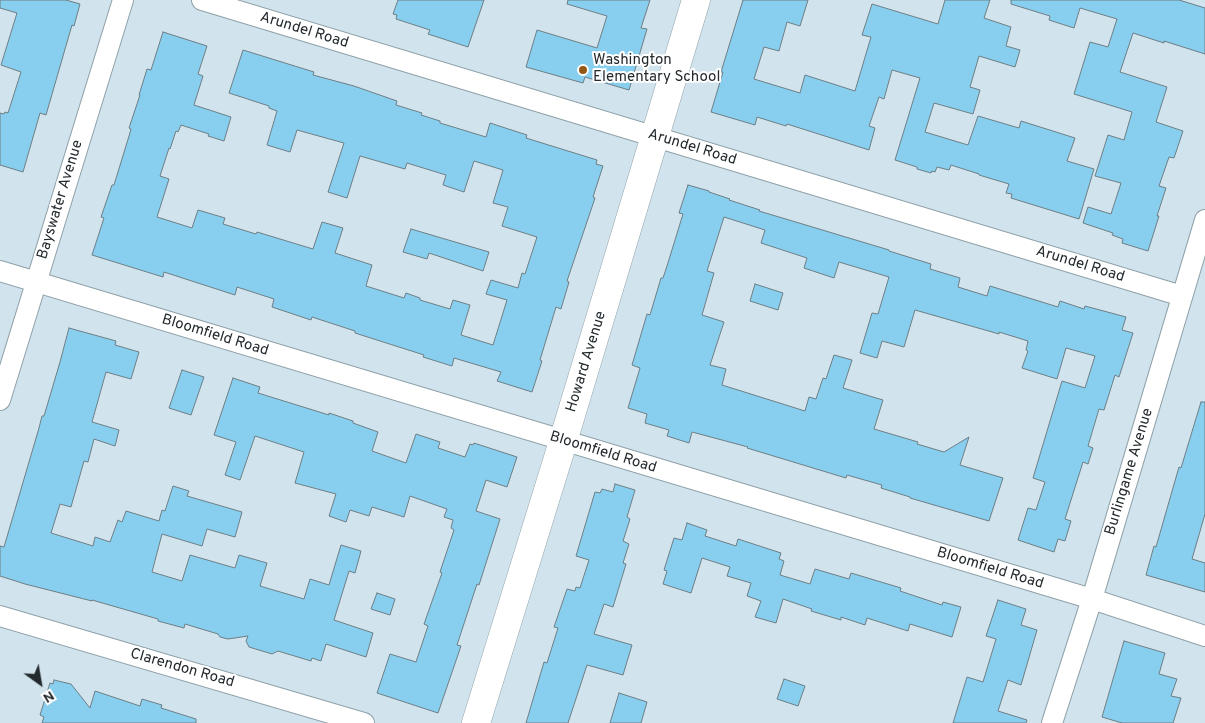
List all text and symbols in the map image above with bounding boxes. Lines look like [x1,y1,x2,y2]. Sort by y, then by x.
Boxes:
street label: Arundel Road [257,9,351,53]
place label: Washington Elementary School [593,52,720,87]
marker: Washington Elementary School [577,64,589,76]
street label: Arundel Road [645,126,739,170]
street label: Bayswater Avenue [34,138,88,262]
street label: Arundel Road [1033,243,1127,287]
street label: Howard Avenue [563,309,611,415]
street label: Bloomfield Road [159,311,271,361]
street label: Burlingame Avenue [1102,406,1158,538]
street label: Bloomfield Road [547,428,659,478]
street label: Bloomfield Road [934,544,1046,594]
street label: Clarendon Road [128,646,236,692]
north arrow [15,658,65,708]
text: N [39,686,57,706]

